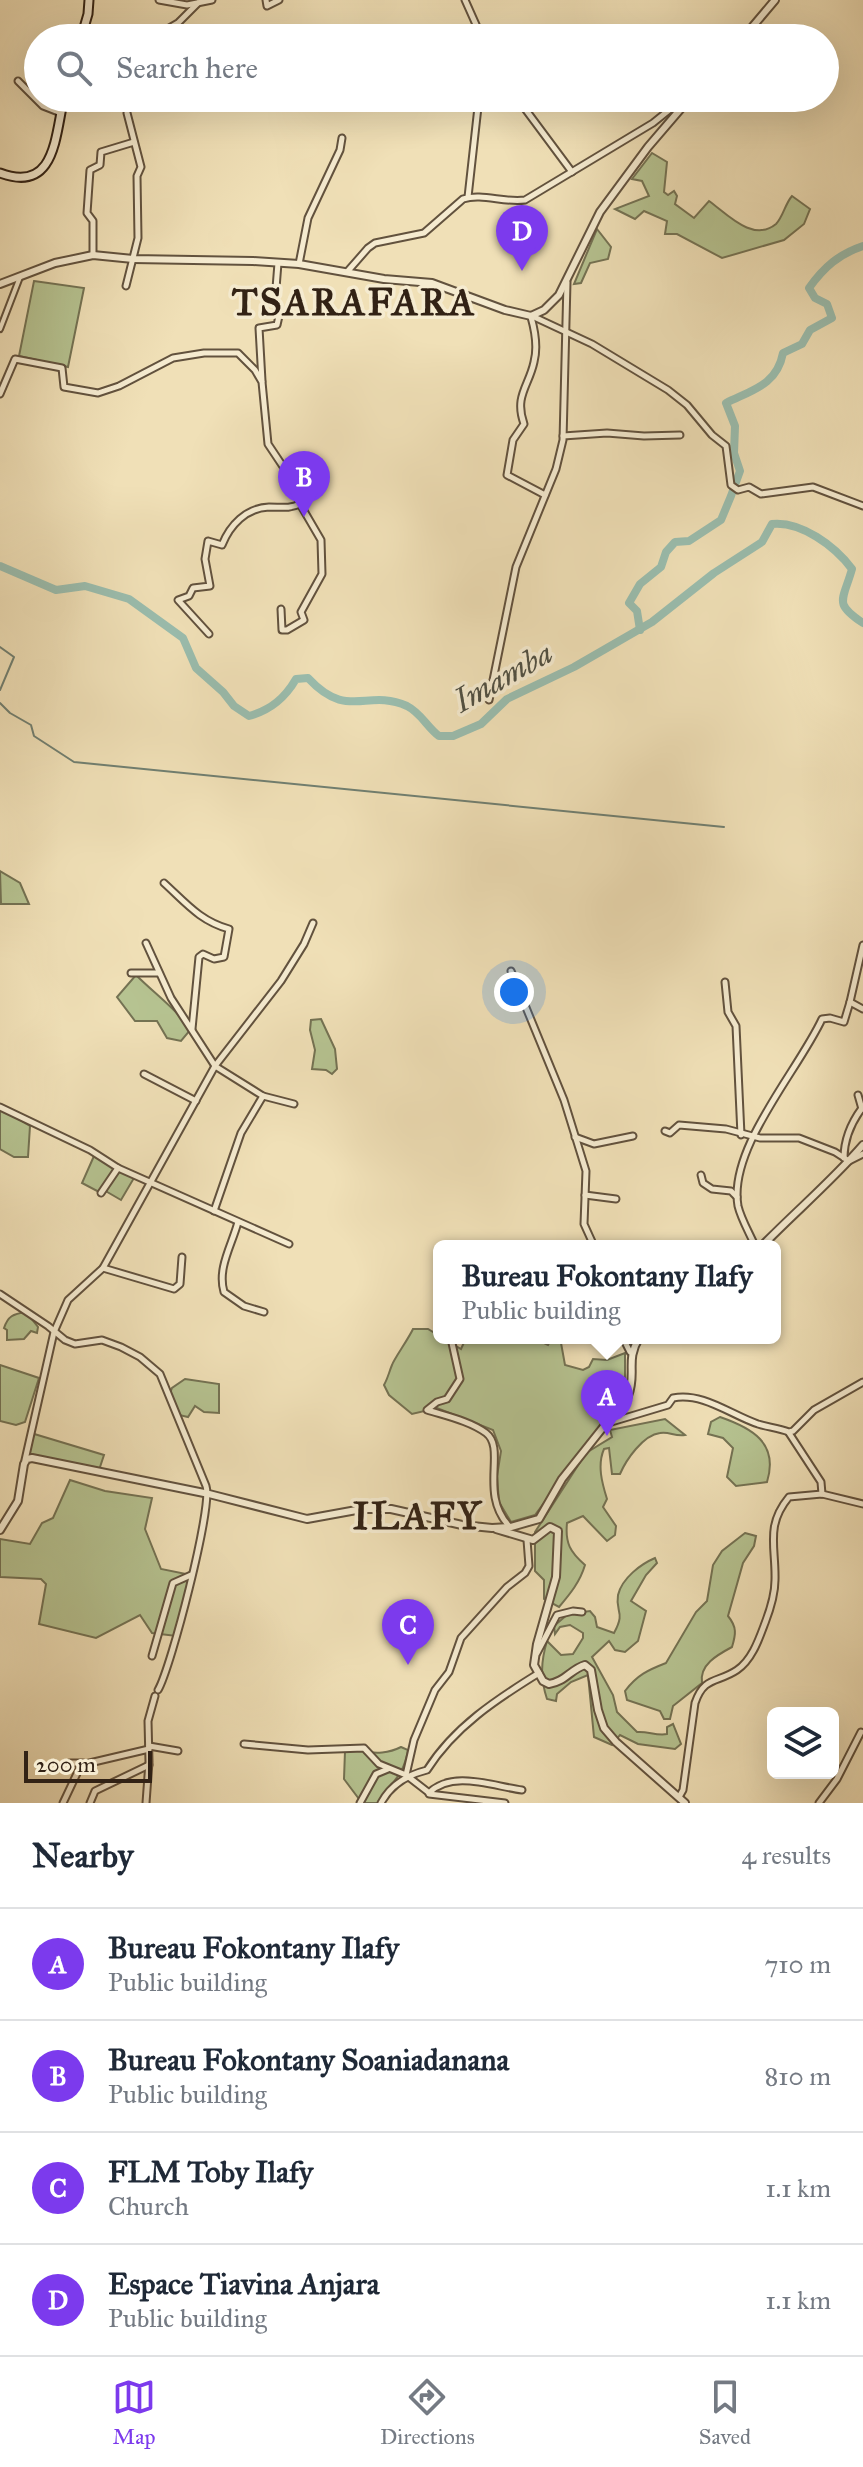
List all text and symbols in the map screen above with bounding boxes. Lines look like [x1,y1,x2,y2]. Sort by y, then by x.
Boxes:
search box [24,24,839,112]
icon: search [52,46,96,90]
text: Search here [116,50,258,86]
pin: D [496,205,548,271]
district label: TSARAFARA [232,279,476,325]
pin: B [278,451,330,517]
water label: Imamba [446,633,559,721]
your location [494,972,534,1012]
popup [433,1240,781,1344]
text: Bureau Fokontany Ilafy [462,1258,752,1294]
text: Public building [462,1294,620,1326]
pin: A [581,1370,633,1436]
district label: ILAFY [353,1493,483,1539]
pin: C [382,1599,434,1665]
map controls [767,1707,839,1779]
button: layers [767,1707,839,1779]
scale bar [24,1747,152,1783]
text: 200 m [36,1751,96,1778]
text: Nearby [32,1835,134,1876]
text: 4 results [742,1839,831,1871]
text: Bureau Fokontany Ilafy [108,1930,399,1966]
text: A [49,1948,67,1980]
text: 710 m [764,1948,831,1980]
text: Public building [108,1966,267,1998]
text: Bureau Fokontany Soaniadanana [108,2042,509,2078]
text: B [49,2060,67,2092]
text: 810 m [764,2060,831,2092]
text: Public building [108,2078,267,2110]
text: FLM Toby Ilafy [108,2154,313,2190]
text: C [49,2172,67,2204]
text: 1.1 km [766,2172,831,2204]
text: Church [108,2190,189,2222]
text: Espace Tiavina Anjara [108,2266,379,2302]
text: D [48,2284,68,2316]
text: 1.1 km [766,2284,831,2316]
text: Public building [108,2302,267,2334]
tab: Map [112,2375,156,2450]
tab: Directions [380,2375,475,2450]
tab: Saved [699,2375,751,2450]

